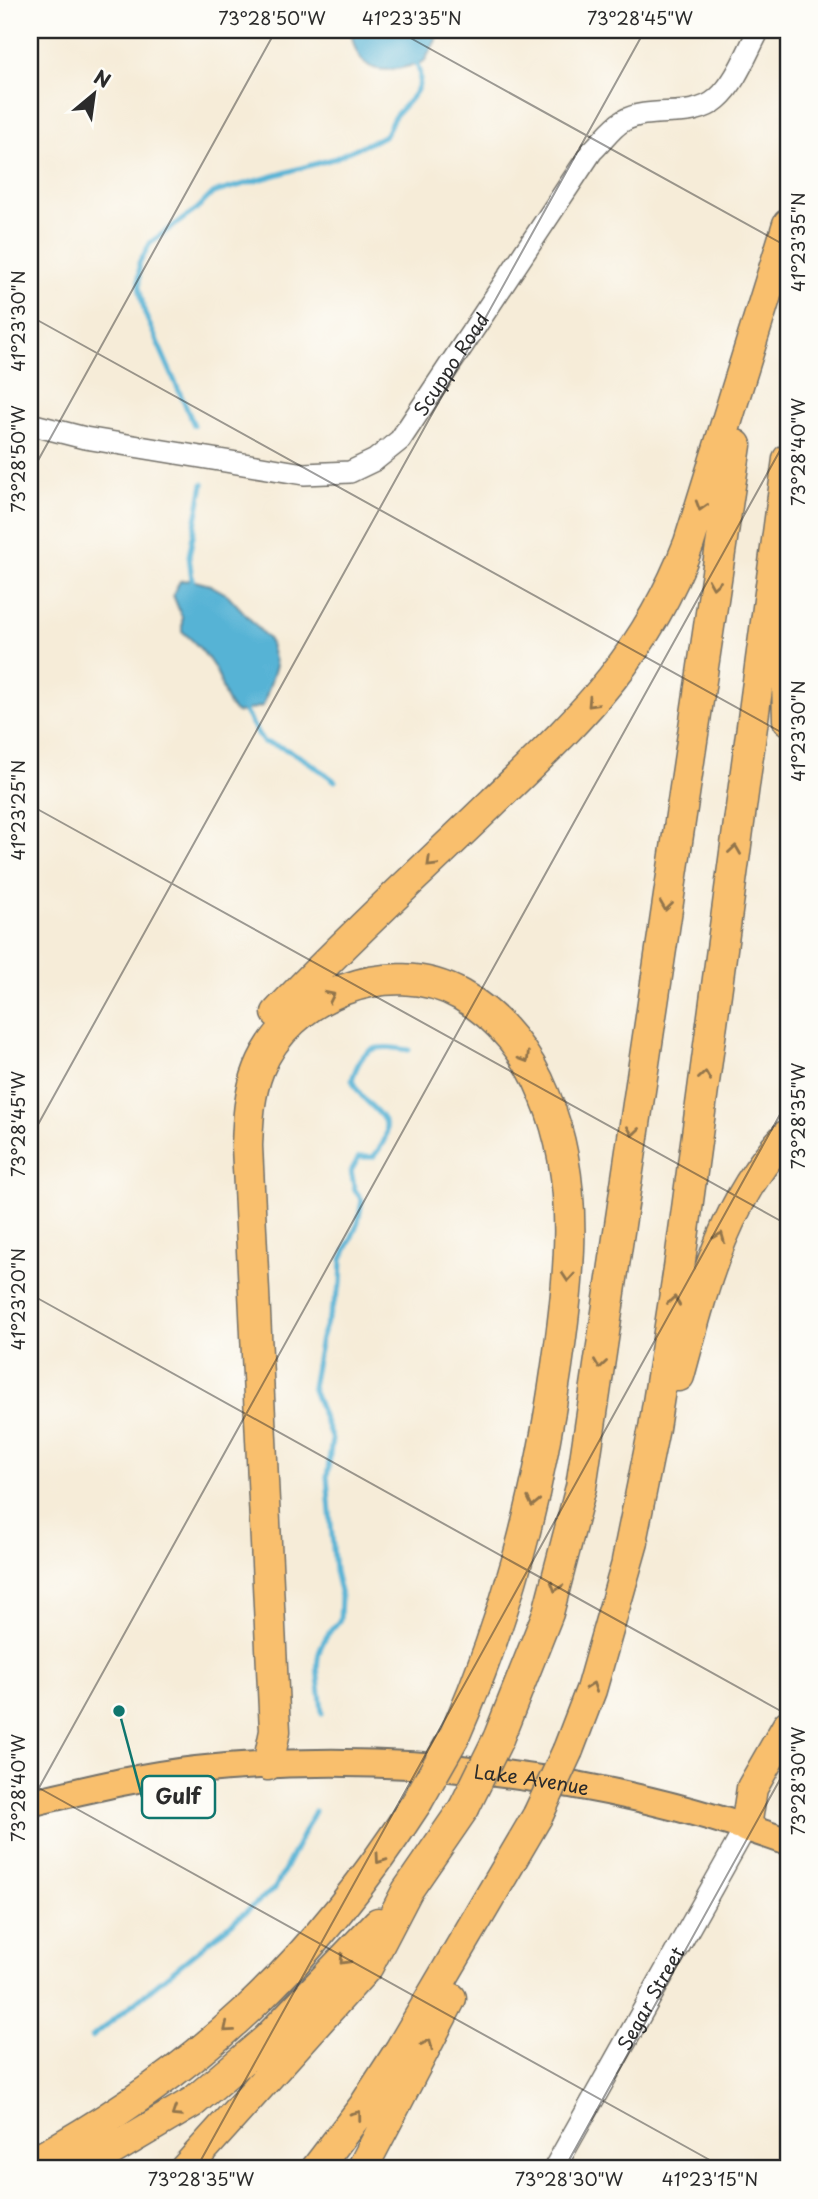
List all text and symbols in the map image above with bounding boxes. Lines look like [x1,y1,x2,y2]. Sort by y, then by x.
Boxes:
text: 73°28'50"W [218,4,326,31]
text: 41°23'35"N [362,4,462,31]
text: 73°28'45"W [587,4,694,31]
north arrow [60,60,130,130]
text: N [89,62,116,94]
text: 41°23'35"N [784,192,811,292]
text: 41°23'30"N [4,270,31,372]
street label: Scuppo Road [406,307,495,421]
text: 73°28'40"W [784,398,811,506]
text: 73°28'50"W [4,405,31,513]
one-way arrow [694,500,709,512]
one-way arrow [707,579,722,590]
text: 41°23'30"N [784,680,811,782]
one-way arrow [588,695,601,708]
text: 41°23'25"N [4,760,31,860]
one-way arrow [728,845,743,856]
one-way arrow [426,855,439,868]
one-way arrow [658,900,673,912]
one-way arrow [323,991,335,1005]
one-way arrow [517,1051,530,1064]
text: 73°28'35"W [784,1062,811,1169]
text: 73°28'45"W [4,1070,31,1177]
one-way arrow [698,1070,713,1082]
one-way arrow [626,1126,641,1137]
one-way arrow [712,1231,726,1243]
text: 41°23'20"N [4,1248,31,1350]
one-way arrow [561,1272,576,1283]
one-way arrow [666,1295,681,1307]
one-way arrow [593,1358,608,1370]
one-way arrow [527,1496,542,1508]
one-way arrow [550,1580,564,1593]
one-way arrow [584,1681,598,1693]
text: 73°28'30"W [784,1726,811,1835]
text: 73°28'40"W [4,1734,31,1842]
street label: Lake Avenue [473,1757,591,1801]
callout: Gulf [142,1776,215,1818]
text: Gulf [155,1779,202,1811]
one-way arrow [376,1851,388,1864]
street label: Segar Street [609,1941,691,2055]
one-way arrow [340,1952,353,1965]
one-way arrow [224,2020,237,2032]
one-way arrow [420,2039,434,2051]
one-way arrow [171,2104,184,2117]
one-way arrow [349,2110,362,2123]
text: 73°28'35"W [148,2165,255,2192]
text: 73°28'30"W [515,2165,624,2192]
text: 41°23'15"N [662,2165,758,2192]

